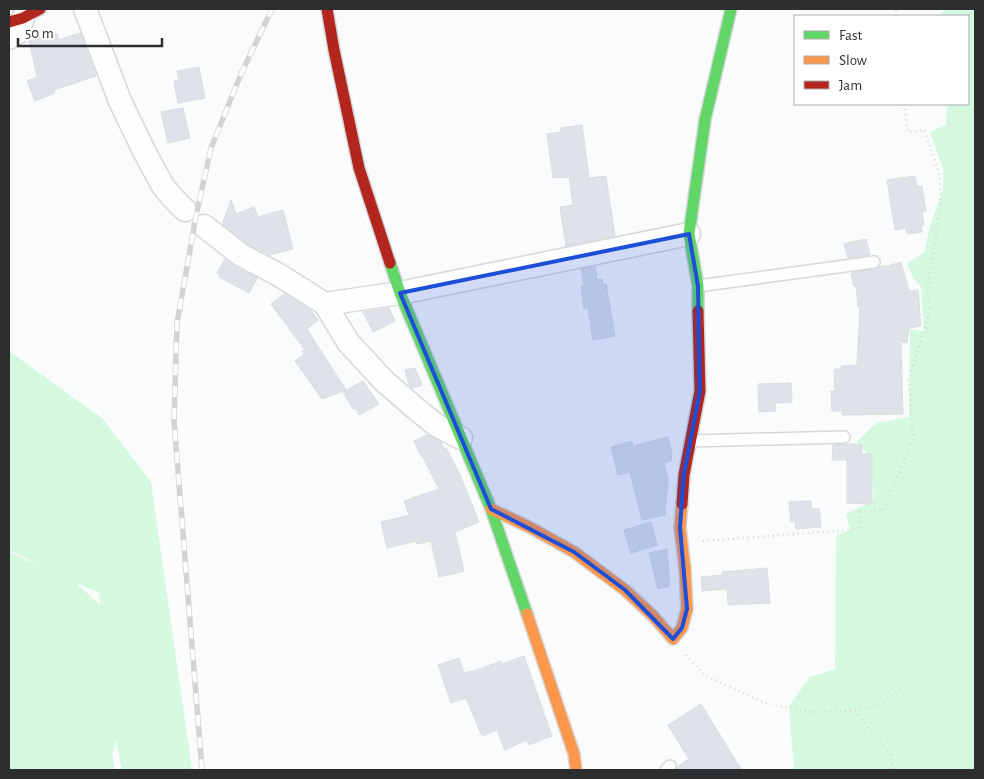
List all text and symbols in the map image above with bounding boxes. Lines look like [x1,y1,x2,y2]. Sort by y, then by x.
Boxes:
scale bar [18,15,161,47]
legend [794,15,969,105]
text: 50 m [25,26,54,41]
text: Fast [839,28,863,43]
text: Slow [839,53,867,68]
text: Jam [839,78,862,93]

